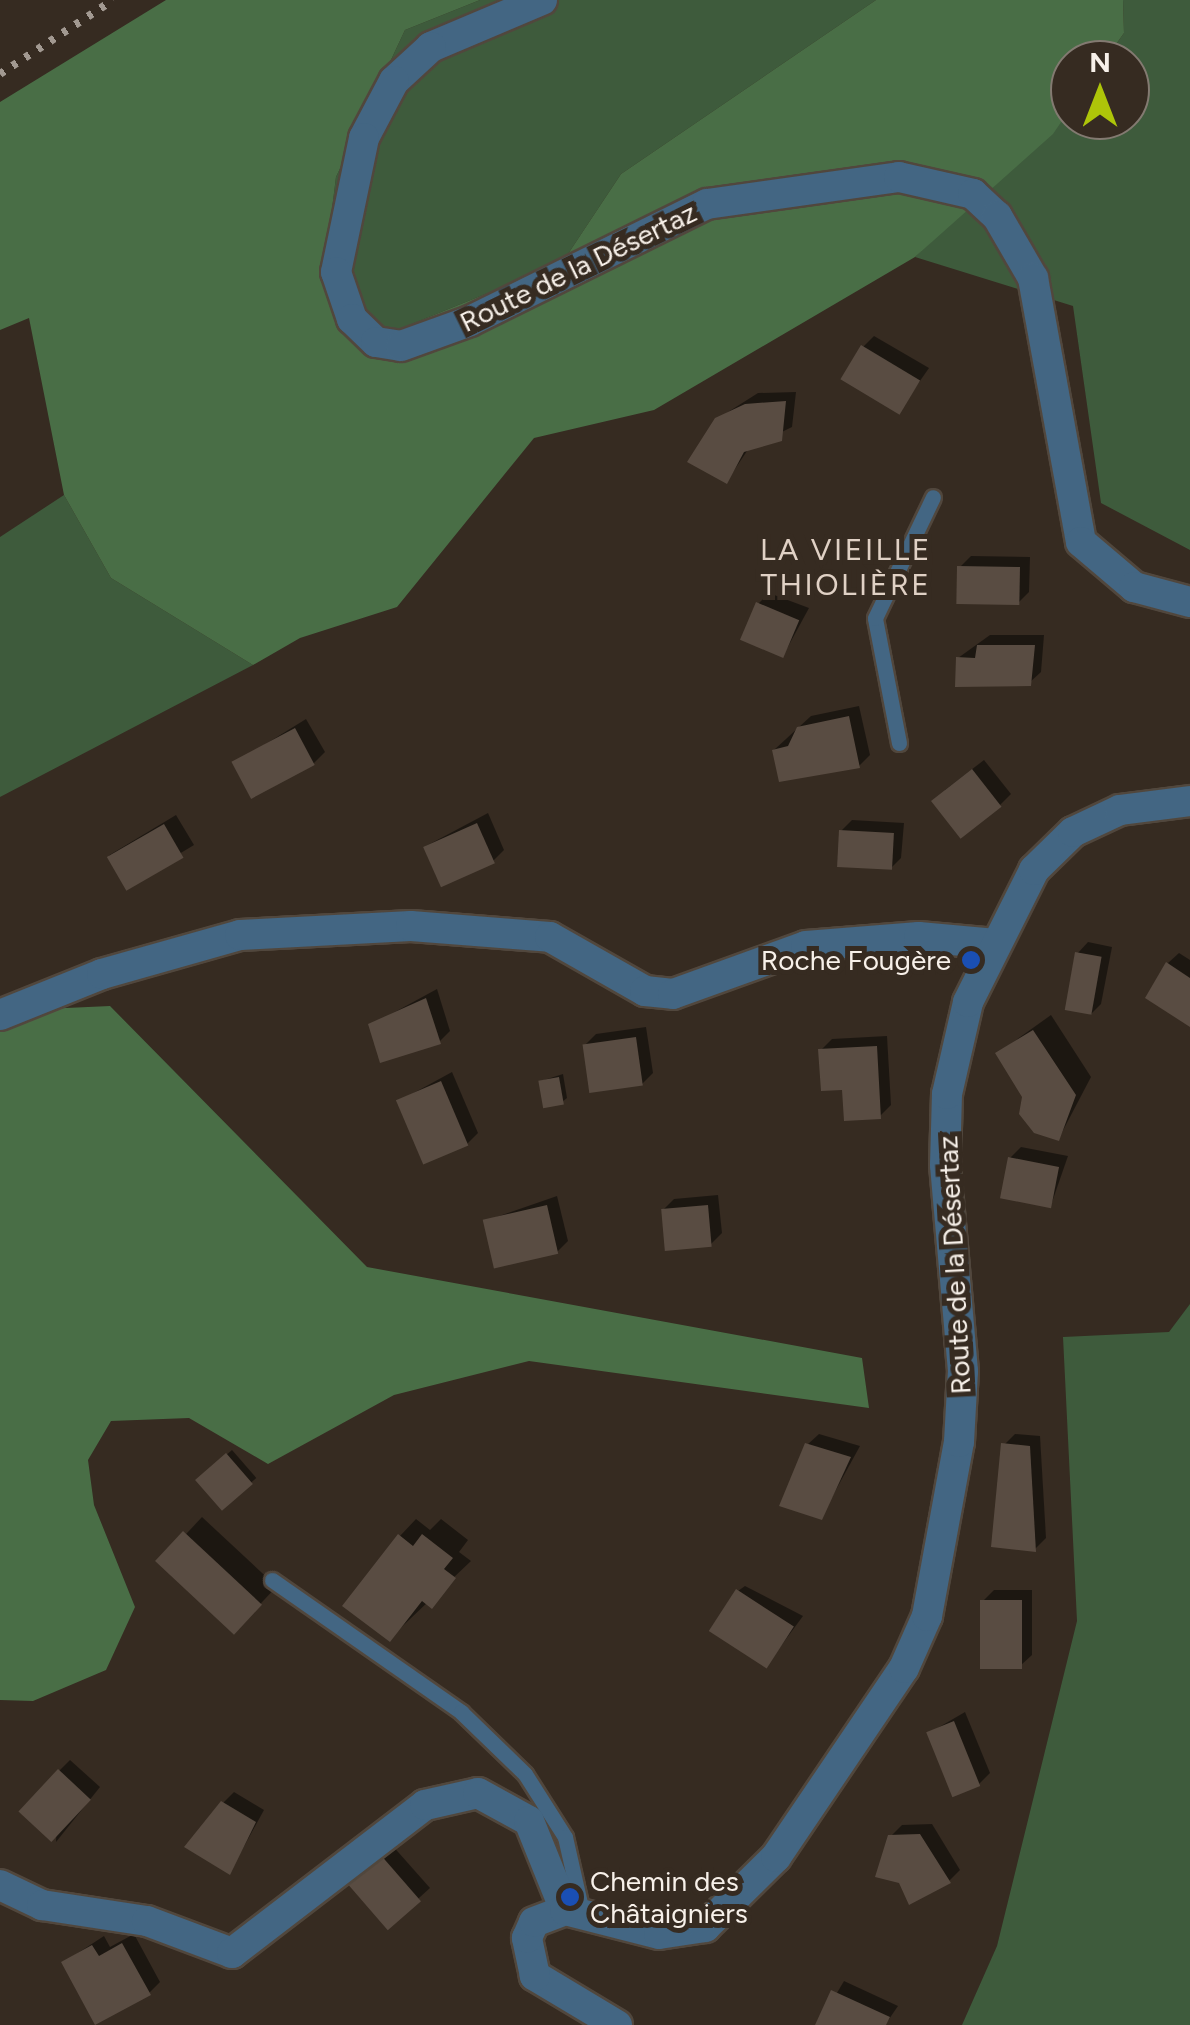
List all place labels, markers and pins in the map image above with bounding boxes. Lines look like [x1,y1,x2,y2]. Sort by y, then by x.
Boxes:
place label: Roche Fougère [761,943,951,977]
marker: Roche Fougère [960,949,982,971]
place label: Chemin des Châtaigniers [590,1864,748,1930]
marker: Chemin des Châtaigniers [559,1886,581,1908]

